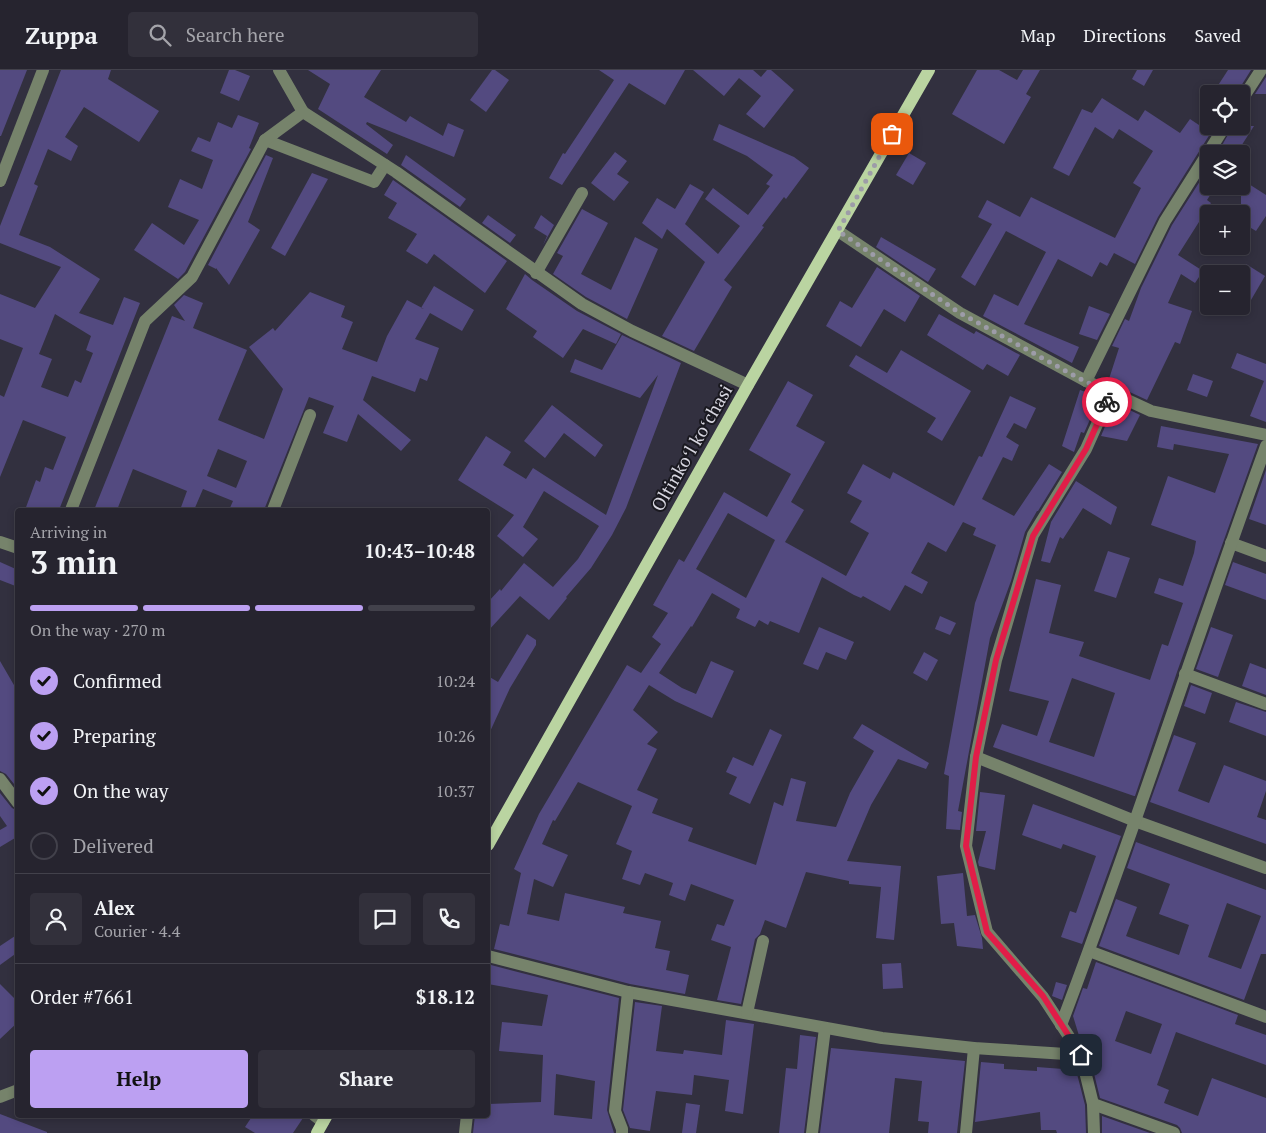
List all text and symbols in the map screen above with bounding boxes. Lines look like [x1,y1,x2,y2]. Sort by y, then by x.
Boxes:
search box [128,12,478,57]
text: Zuppa [25,19,98,51]
icon: search [146,21,174,49]
text: Search here [186,22,285,47]
text: Map [1020,23,1055,47]
text: Directions [1083,23,1166,47]
text: Saved [1194,23,1241,47]
map controls [1200,85,1250,315]
button: locate [1200,85,1250,135]
pin [871,113,913,155]
icon: bag [878,120,906,148]
button: layers [1200,145,1250,195]
button: + [1200,205,1250,255]
button: − [1200,265,1250,315]
courier [1082,377,1132,427]
street label: Oltinkoʻl koʻchasi [645,380,737,515]
icon: bike [1093,388,1121,416]
text: Arriving in [30,521,107,543]
text: 10:43–10:48 [364,538,475,563]
text: 3 min [30,541,118,583]
text: On the way · 270 m [30,619,165,641]
icon: check [30,667,58,695]
text: Confirmed [73,668,162,693]
text: 10:24 [436,670,475,692]
icon: check [30,722,58,750]
text: Preparing [73,723,156,748]
text: 10:26 [436,725,475,747]
icon: check [30,777,58,805]
text: On the way [73,778,168,803]
text: 10:37 [436,780,475,802]
text: Delivered [73,833,154,858]
button: person [30,893,82,945]
button: chat [359,893,411,945]
button: phone [423,893,475,945]
text: Alex [94,895,135,920]
text: Courier · 4.4 [94,920,180,942]
text: Order #7661 [30,984,134,1009]
text: $18.12 [416,984,475,1009]
pin [1060,1034,1102,1076]
icon: home [1067,1041,1095,1069]
button: Help [30,1050,248,1108]
button: Share [258,1050,475,1108]

